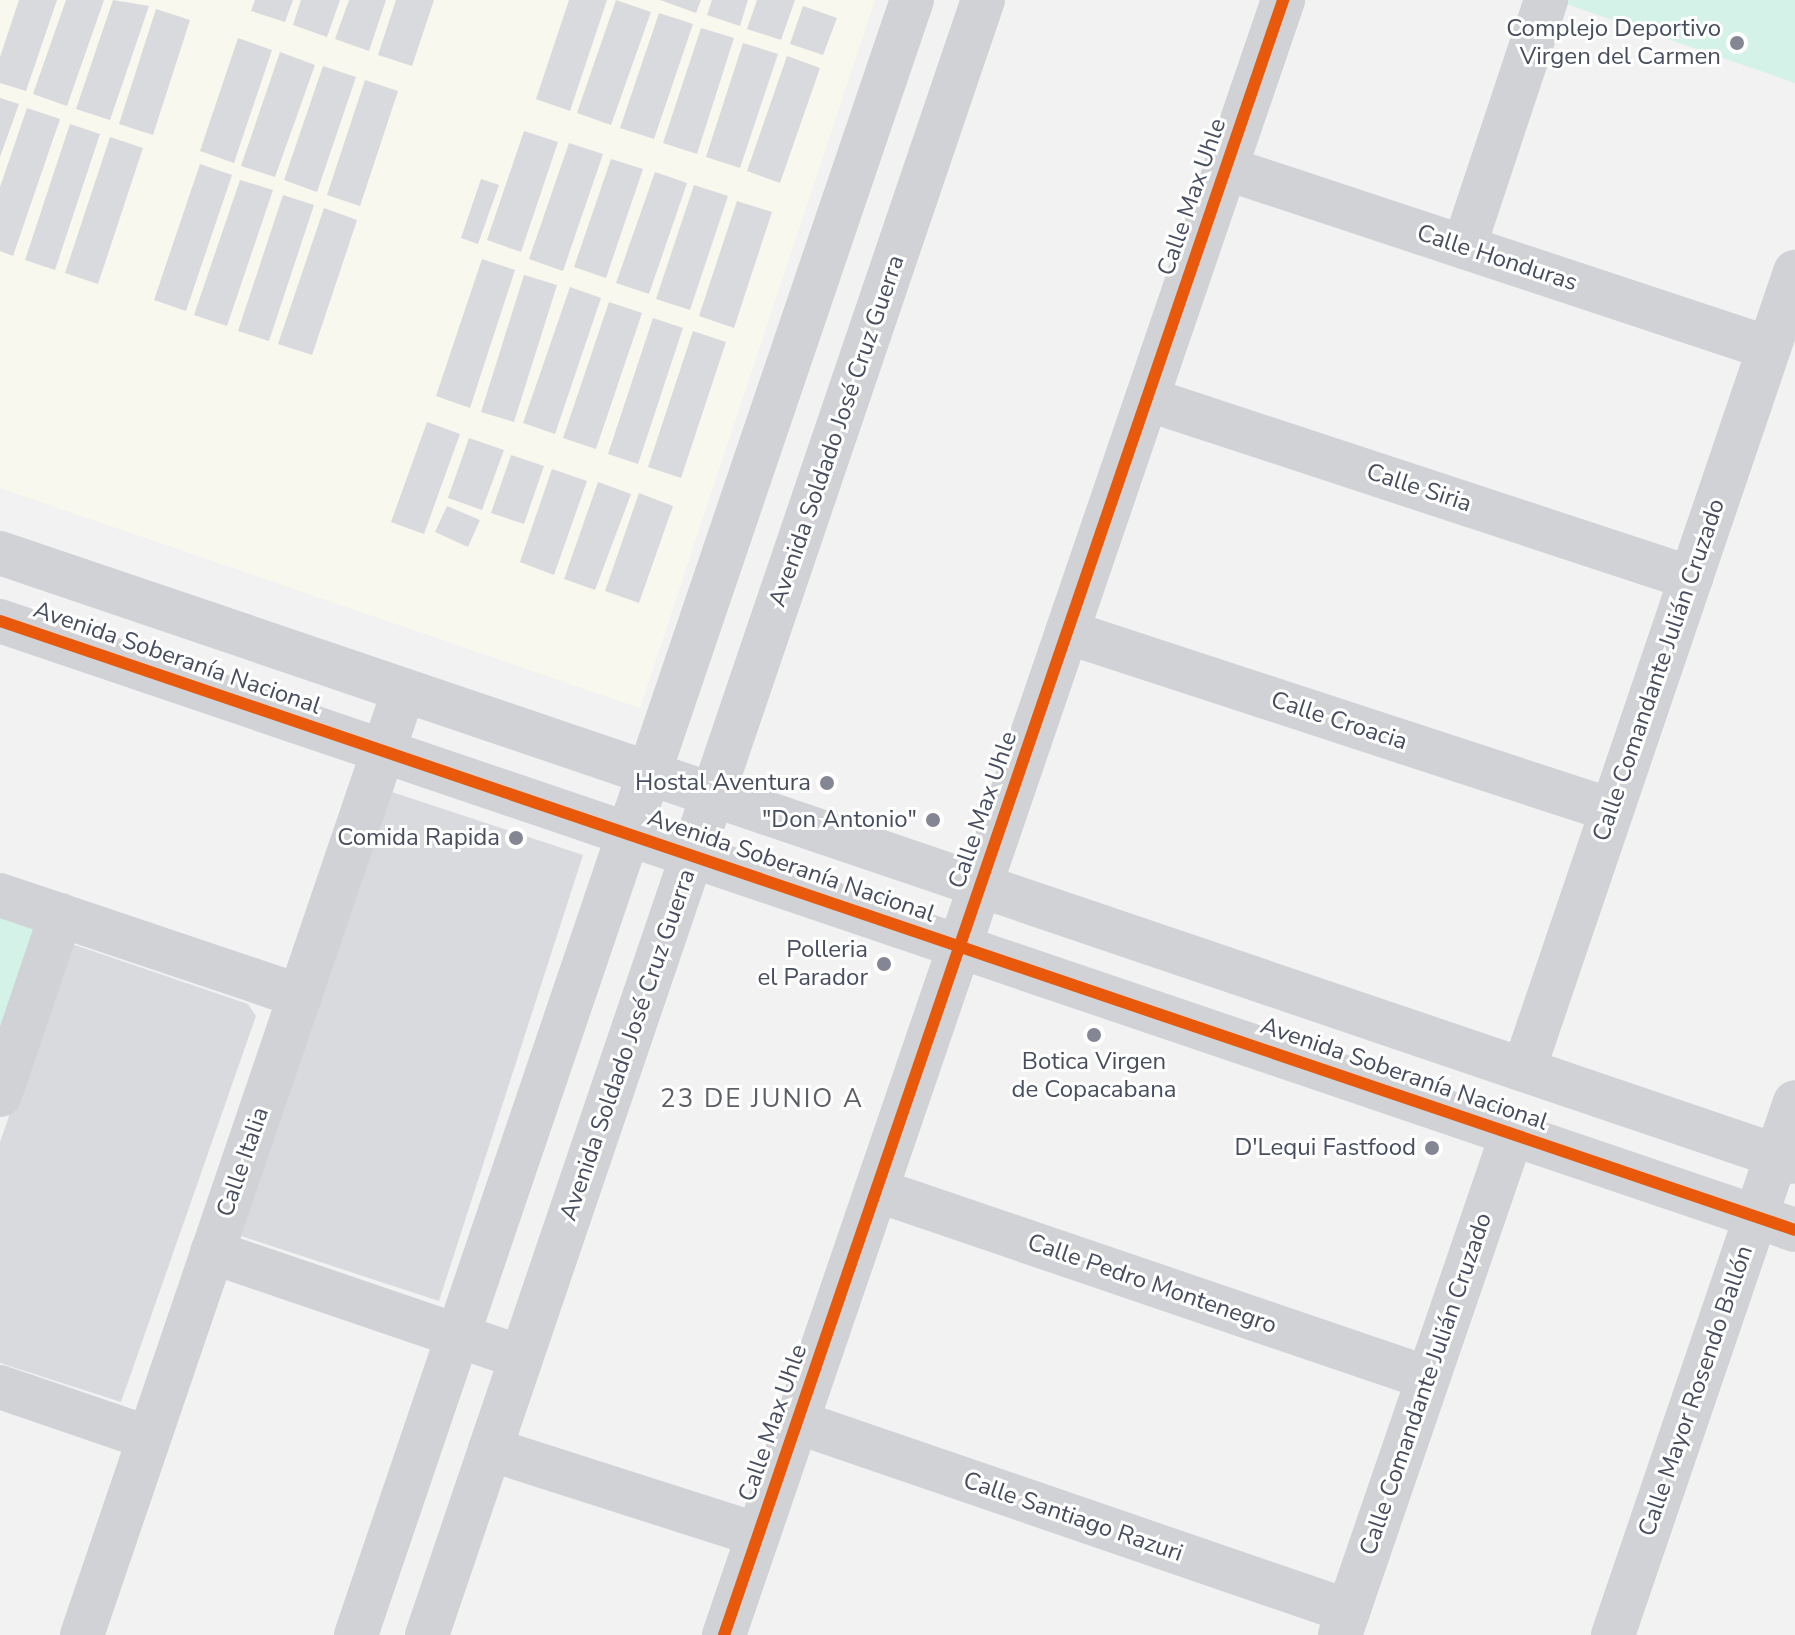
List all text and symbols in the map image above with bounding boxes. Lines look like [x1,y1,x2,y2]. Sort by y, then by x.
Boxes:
place label: Complejo Deportivo Virgen del Carmen [1506,15,1721,71]
marker: Complejo Deportivo Virgen del Carmen [1728,34,1746,52]
street label: Calle Max Uhle [1152,115,1232,279]
street label: Calle Honduras [1413,219,1581,297]
street label: Avenida Soldado José Cruz Guerra [763,252,911,610]
street label: Calle Siria [1363,458,1475,518]
street label: Calle Comandante Julián Cruzado [1587,495,1731,845]
street label: Avenida Soberanía Nacional [30,595,324,721]
street label: Calle Croacia [1267,685,1411,757]
street label: Calle Max Uhle [943,728,1023,892]
place label: Hostal Aventura [635,769,811,797]
marker: Hostal Aventura [818,774,836,792]
street label: Avenida Soberanía Nacional [644,803,938,929]
place label: "Don Antonio" [762,806,917,834]
marker: "Don Antonio" [924,811,942,829]
place label: Comida Rapida [337,824,500,852]
marker: Comida Rapida [507,829,525,847]
street label: Avenida Soldado José Cruz Guerra [554,866,702,1224]
place label: Polleria el Parador [758,936,868,992]
marker: Polleria el Parador [875,955,893,973]
street label: Avenida Soberanía Nacional [1257,1011,1551,1137]
marker: Botica Virgen de Copacabana [1085,1026,1103,1044]
place label: Botica Virgen de Copacabana [1011,1048,1177,1104]
district label: 23 DE JUNIO A [660,1083,864,1115]
street label: Calle Italia [211,1103,275,1221]
place label: D'Lequi Fastfood [1234,1134,1416,1162]
marker: D'Lequi Fastfood [1423,1139,1441,1157]
street label: Calle Comandante Julián Cruzado [1354,1209,1498,1559]
street label: Calle Pedro Montenegro [1024,1228,1280,1340]
street label: Calle Mayor Rosendo Ballón [1633,1242,1759,1540]
street label: Calle Max Uhle [733,1341,813,1505]
street label: Calle Santiago Razuri [959,1466,1187,1568]

